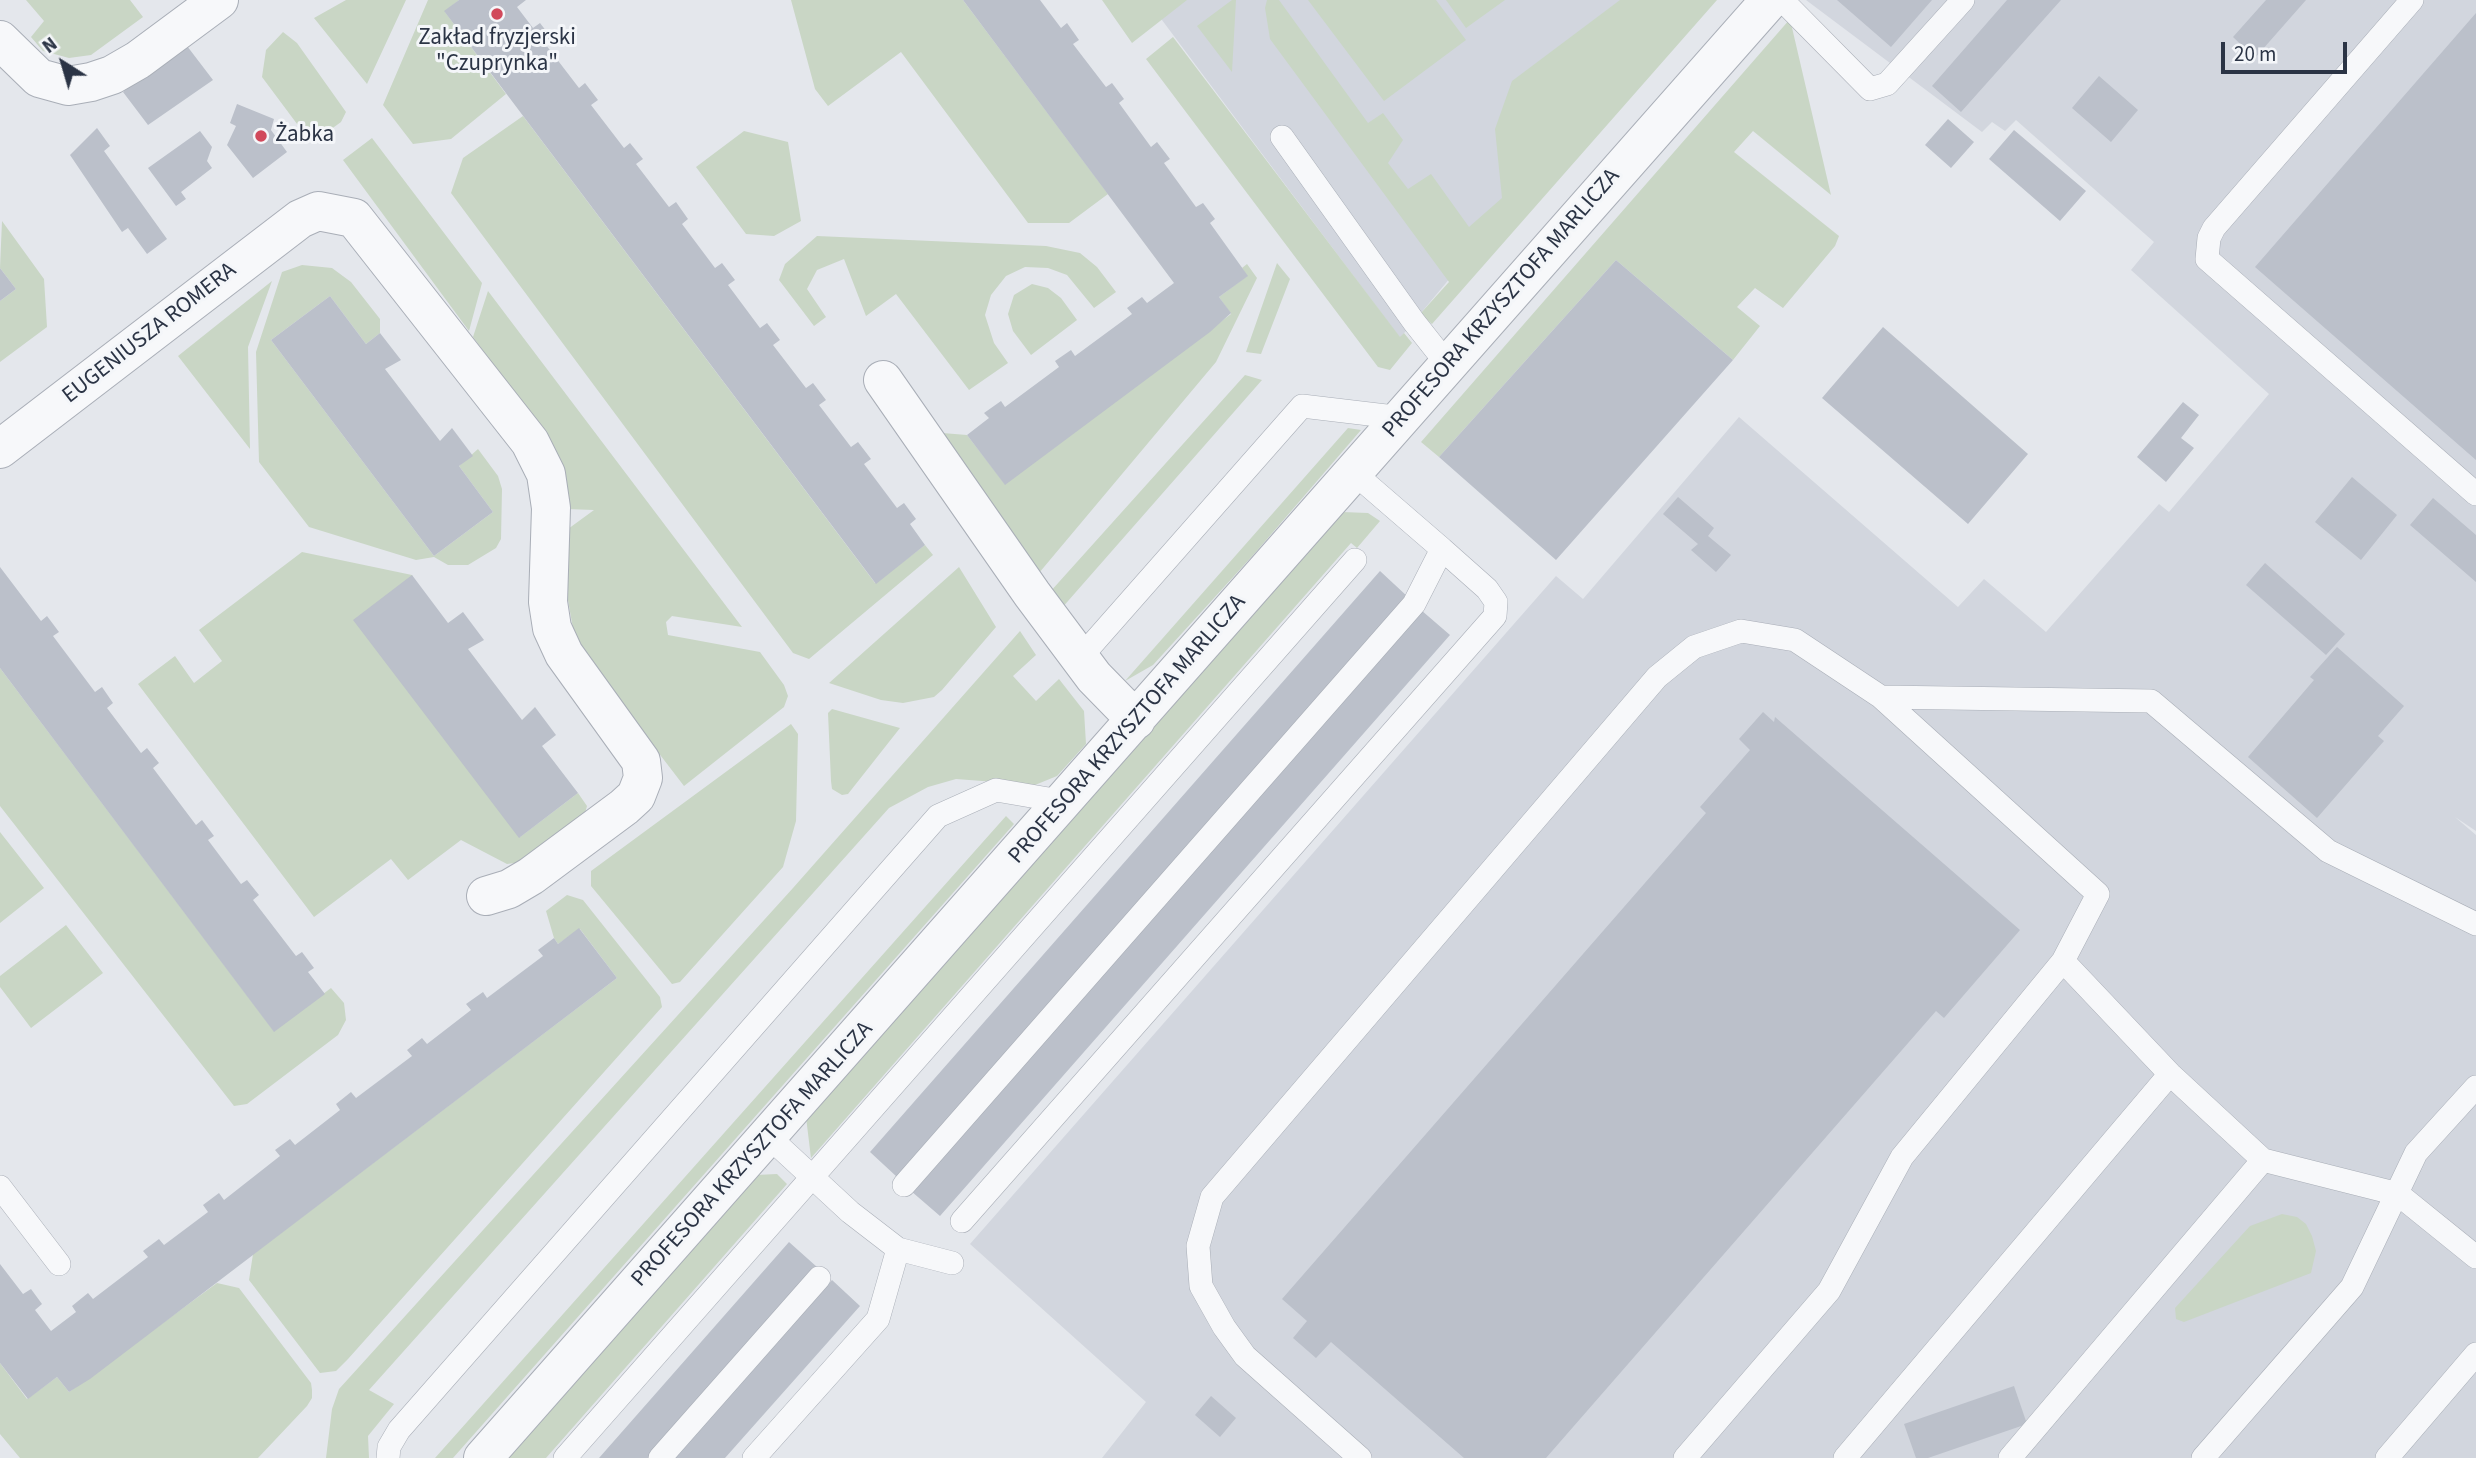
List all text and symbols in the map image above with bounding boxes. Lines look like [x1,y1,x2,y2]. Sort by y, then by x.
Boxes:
marker: Zakład fryzjerski "Czuprynka" [489,6,505,22]
place label: Zakład fryzjerski "Czuprynka" [418,25,576,79]
north arrow [28,28,98,98]
scale bar [2224,28,2350,72]
text: N [37,31,63,60]
text: 20 m [2234,39,2276,69]
place label: Żabka [275,122,334,150]
marker: Żabka [253,128,269,144]
street label: PROFESORA KRZYSZTOFA MARLICZA [1377,164,1627,444]
street label: EUGENIUSZA ROMERA [58,258,242,410]
street label: PROFESORA KRZYSZTOFA MARLICZA [1003,590,1253,870]
street label: PROFESORA KRZYSZTOFA MARLICZA [626,1017,880,1293]

